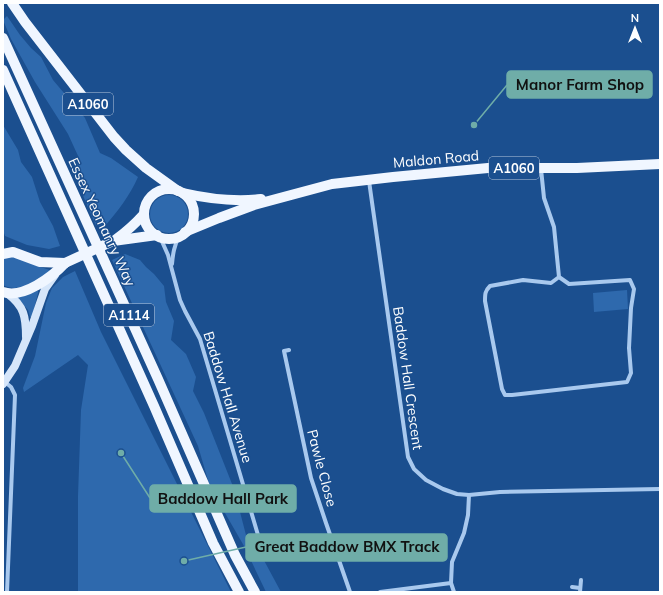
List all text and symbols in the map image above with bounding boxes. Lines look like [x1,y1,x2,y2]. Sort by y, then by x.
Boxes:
north arrow [615,8,655,48]
text: N [631,11,639,25]
callout: Manor Farm Shop [507,71,652,98]
text: Manor Farm Shop [516,75,644,94]
road number: A1060 [63,93,113,115]
street label: Maldon Road [392,146,480,172]
street label: Essex Yeomanry Way [64,155,140,290]
road number: A1060 [489,157,539,179]
road number: A1114 [104,304,154,326]
street label: Baddow Hall Crescent [389,305,427,451]
street label: Baddow Hall Avenue [199,329,257,465]
street label: Pawle Close [303,427,341,509]
callout: Baddow Hall Park [150,485,296,512]
text: Baddow Hall Park [158,489,289,508]
callout: Great Baddow BMX Track [246,534,447,561]
text: Great Baddow BMX Track [254,537,440,556]

